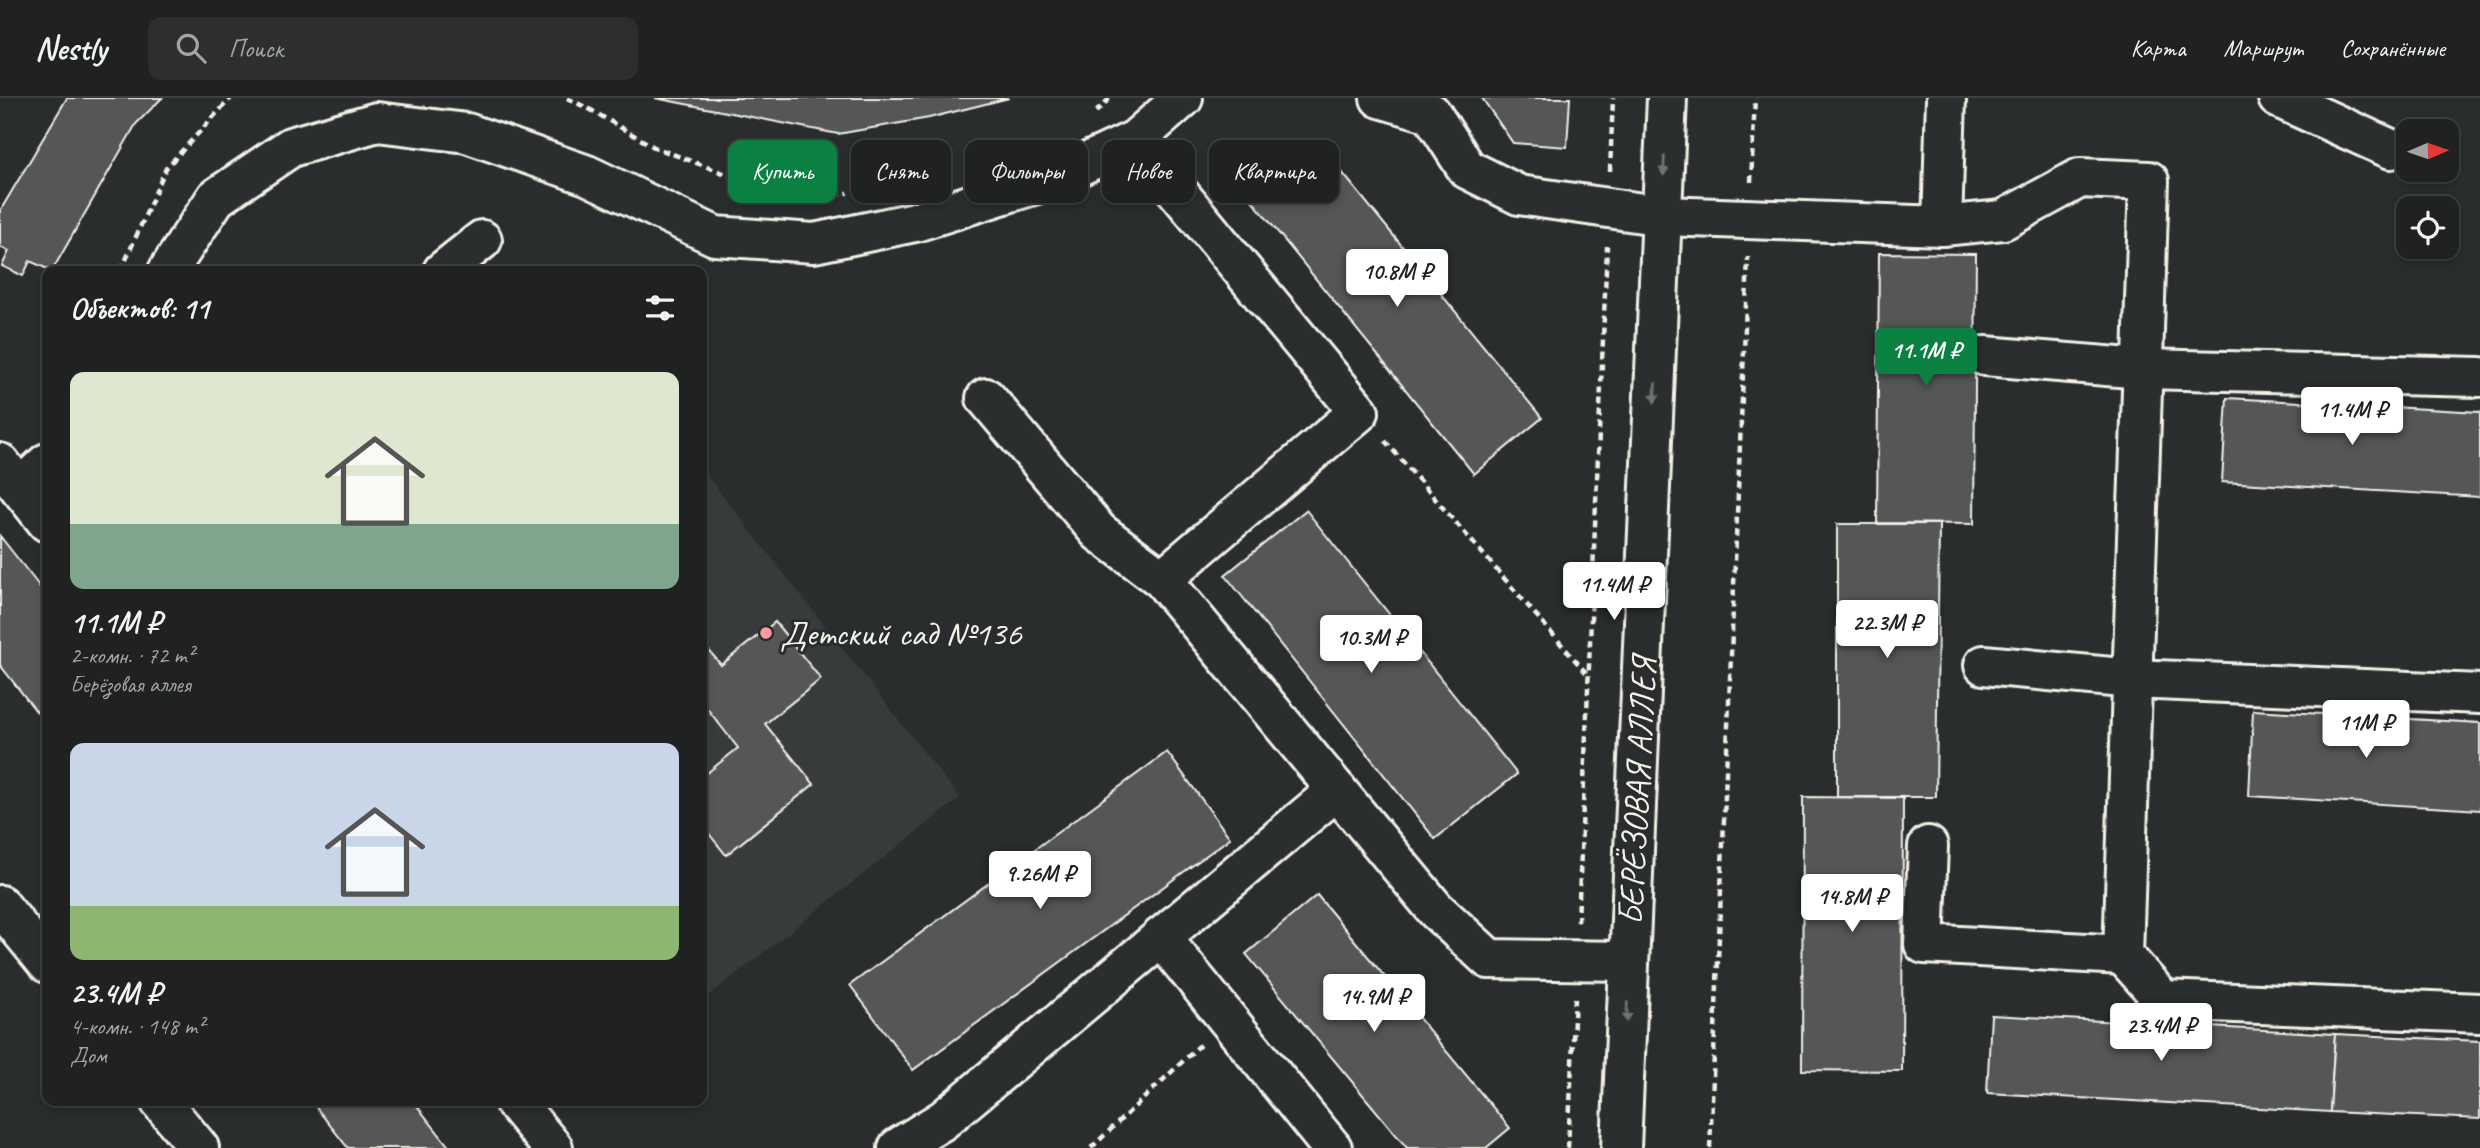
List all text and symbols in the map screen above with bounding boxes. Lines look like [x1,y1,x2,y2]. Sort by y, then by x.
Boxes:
search box [148,17,638,80]
text: Nestly [35,27,106,69]
icon: search [172,29,210,67]
text: Поиск [228,32,283,65]
text: Карта [2131,33,2186,63]
text: Маршрут [2224,33,2303,63]
text: Сохранённые [2341,33,2445,63]
north arrow [2396,119,2459,182]
map controls [2396,119,2459,259]
chip: Купить [728,140,837,203]
chip: Снять [851,140,951,203]
chip: Фильтры [965,140,1088,203]
chip: Новое [1102,140,1195,203]
chip: Квартира [1209,140,1339,203]
one-way arrow [1659,155,1670,177]
button: locate [2396,196,2459,259]
pin: 10.8M ₽ [1332,250,1462,309]
text: 10.8M ₽ [1362,257,1432,286]
text: Объектов: 11 [70,289,209,327]
icon: filters [641,289,679,327]
pin: 11.1M ₽ [1861,328,1991,388]
text: 11.1M ₽ [1891,336,1961,365]
one-way arrow [1649,383,1660,405]
pin: 11.4M ₽ [2287,388,2417,447]
text: 11.4M ₽ [2317,395,2387,424]
icon: home [312,418,438,544]
pin: 11.4M ₽ [1549,562,1679,622]
text: 11.4M ₽ [1579,570,1649,599]
pin: 22.3M ₽ [1822,601,1952,660]
text: 11.1M ₽ [70,603,161,641]
text: 22.3M ₽ [1852,608,1922,637]
place label: Детский сад №136 [780,611,1023,656]
pin: 10.3M ₽ [1306,616,1436,675]
text: 10.3M ₽ [1336,623,1406,652]
marker: Детский сад №136 [758,625,774,641]
text: 2-комн. · 72 m² [70,641,194,670]
street label: БЕРЁЗОВАЯ АЛЛЕЯ [1608,651,1667,926]
text: Берёзовая аллея [70,670,191,699]
pin: 11M ₽ [2317,700,2415,760]
text: 11M ₽ [2339,708,2393,737]
icon: home [312,789,438,915]
pin: 9.26M ₽ [975,852,1105,911]
text: 9.26M ₽ [1005,859,1075,888]
pin: 14.8M ₽ [1787,874,1917,934]
text: 14.8M ₽ [1817,882,1887,911]
text: 23.4M ₽ [70,974,161,1012]
pin: 14.9M ₽ [1309,974,1439,1034]
text: 14.9M ₽ [1339,982,1409,1011]
one-way arrow [1621,1002,1632,1024]
pin: 23.4M ₽ [2096,1004,2226,1063]
text: 23.4M ₽ [2126,1011,2196,1040]
text: 4-комн. · 148 m² [70,1012,204,1041]
text: Дом [70,1041,107,1070]

